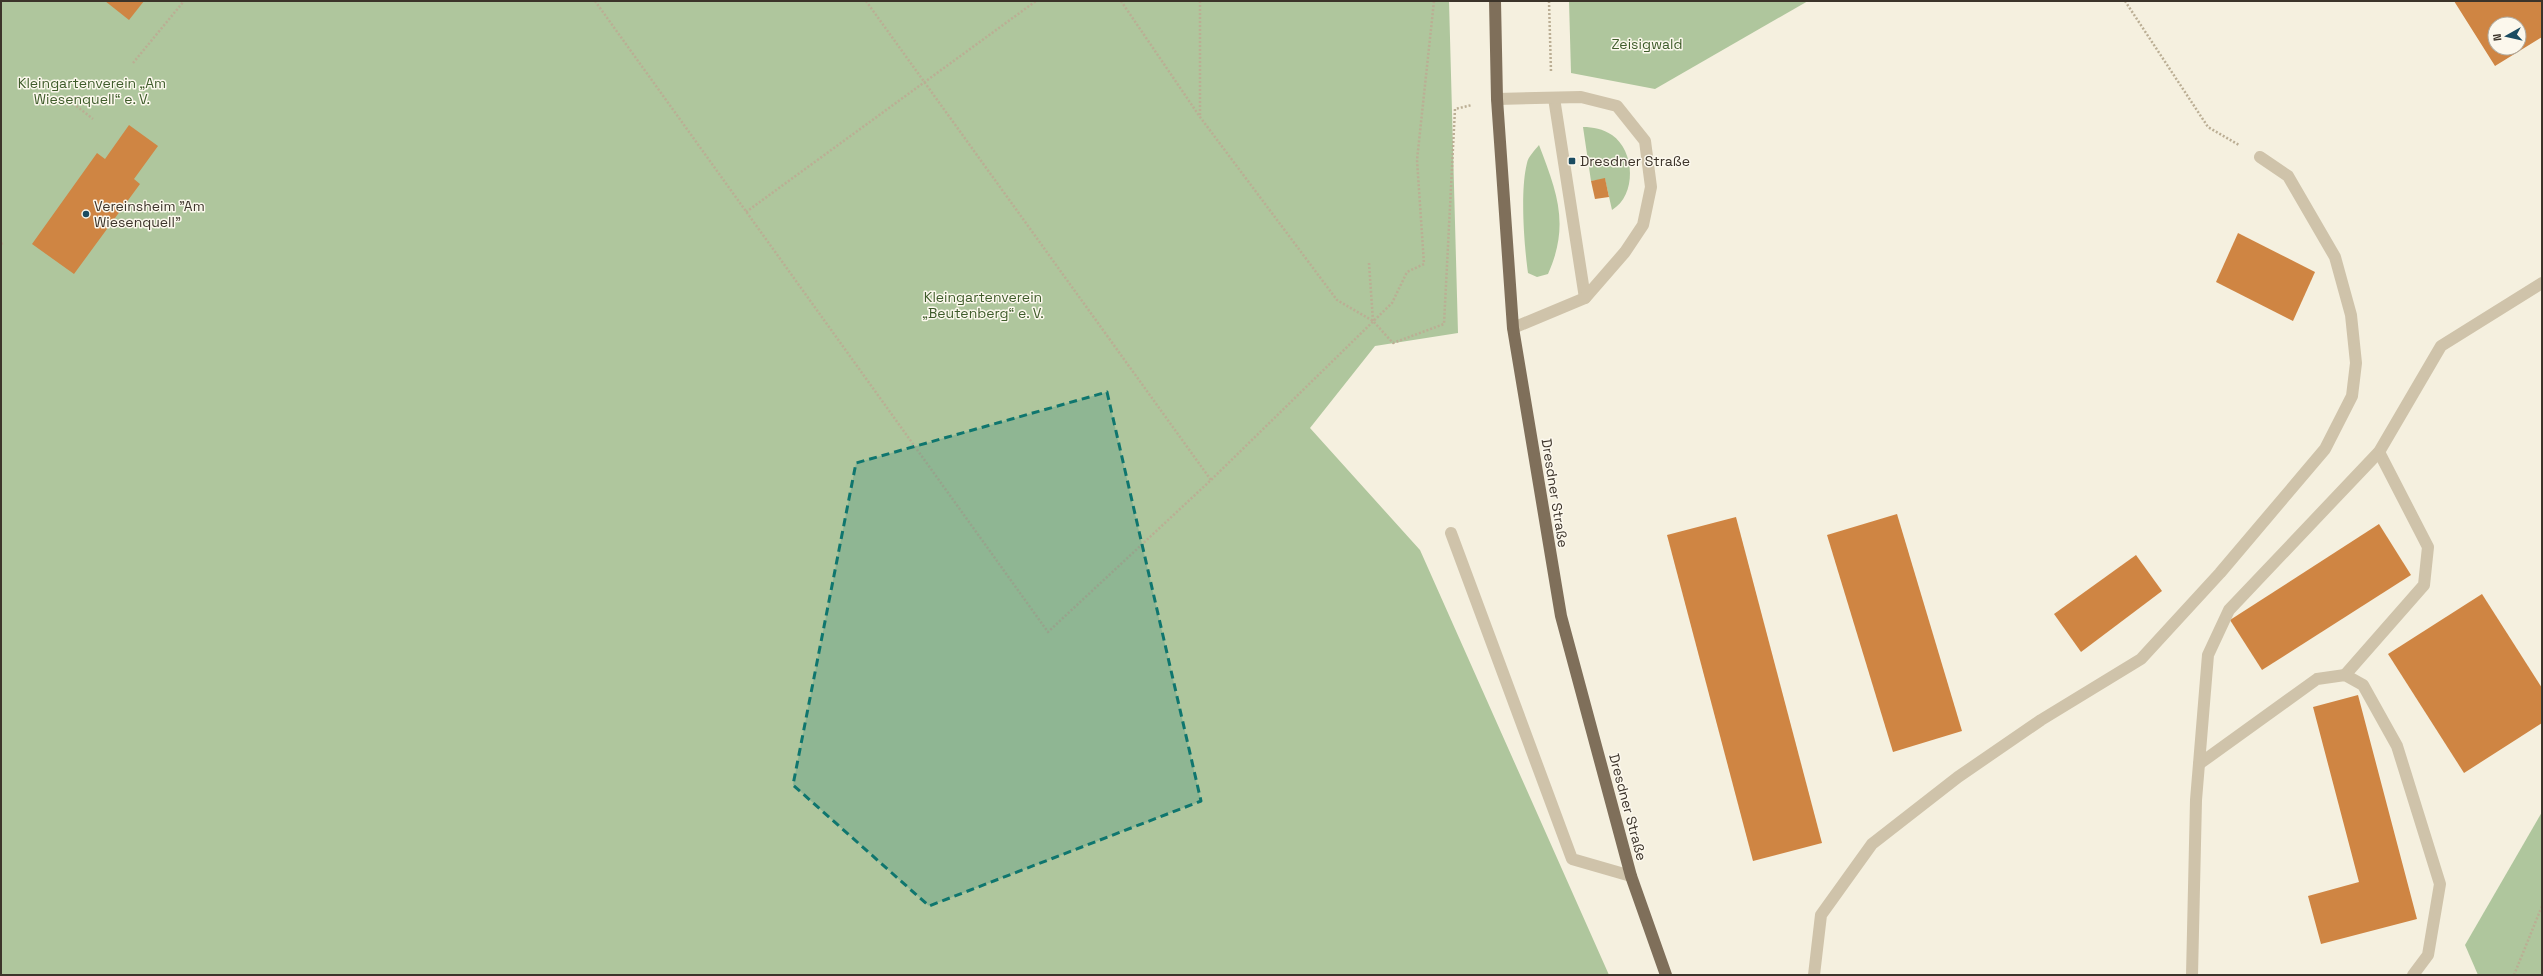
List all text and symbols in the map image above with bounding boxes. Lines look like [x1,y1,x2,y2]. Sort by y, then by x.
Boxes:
north arrow [2487,16,2527,56]
text: N [2490,33,2505,42]
park label: Zeisigwald [1612,35,1682,53]
park label: Kleingartenverein „Am Wiesenquell“ e. V. [18,74,166,108]
place label: Dresdner Straße [1580,152,1690,170]
marker: Dresdner Straße [1567,156,1577,166]
place label: Vereinsheim "Am Wiesenquell" [94,197,205,231]
marker: Vereinsheim "Am Wiesenquell" [81,209,91,219]
park label: Kleingartenverein „Beutenberg“ e. V. [922,288,1044,322]
street label: Dresdner Straße [1538,437,1572,549]
street label: Dresdner Straße [1605,752,1651,862]

